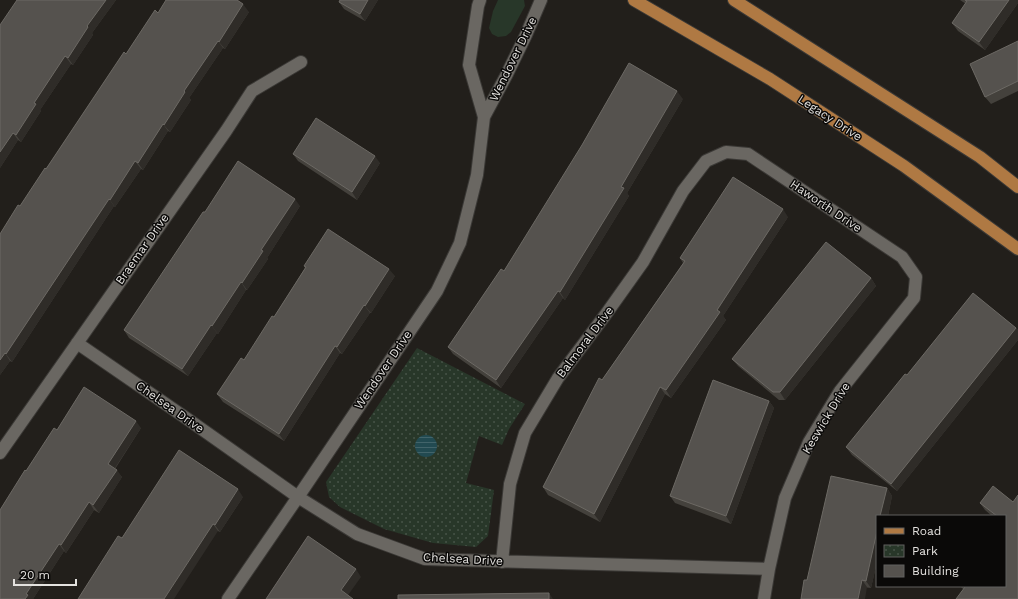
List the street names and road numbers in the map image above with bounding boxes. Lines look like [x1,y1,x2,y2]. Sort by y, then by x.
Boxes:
street label: Wendover Drive [487,15,539,103]
street label: Legacy Drive [795,92,865,144]
street label: Haworth Drive [788,177,865,235]
street label: Braemar Drive [112,211,172,287]
street label: Balmoral Drive [554,304,616,380]
street label: Wendover Drive [351,328,415,412]
street label: Chelsea Drive [133,378,207,436]
street label: Keswick Drive [799,380,853,456]
street label: Chelsea Drive [423,550,503,568]

